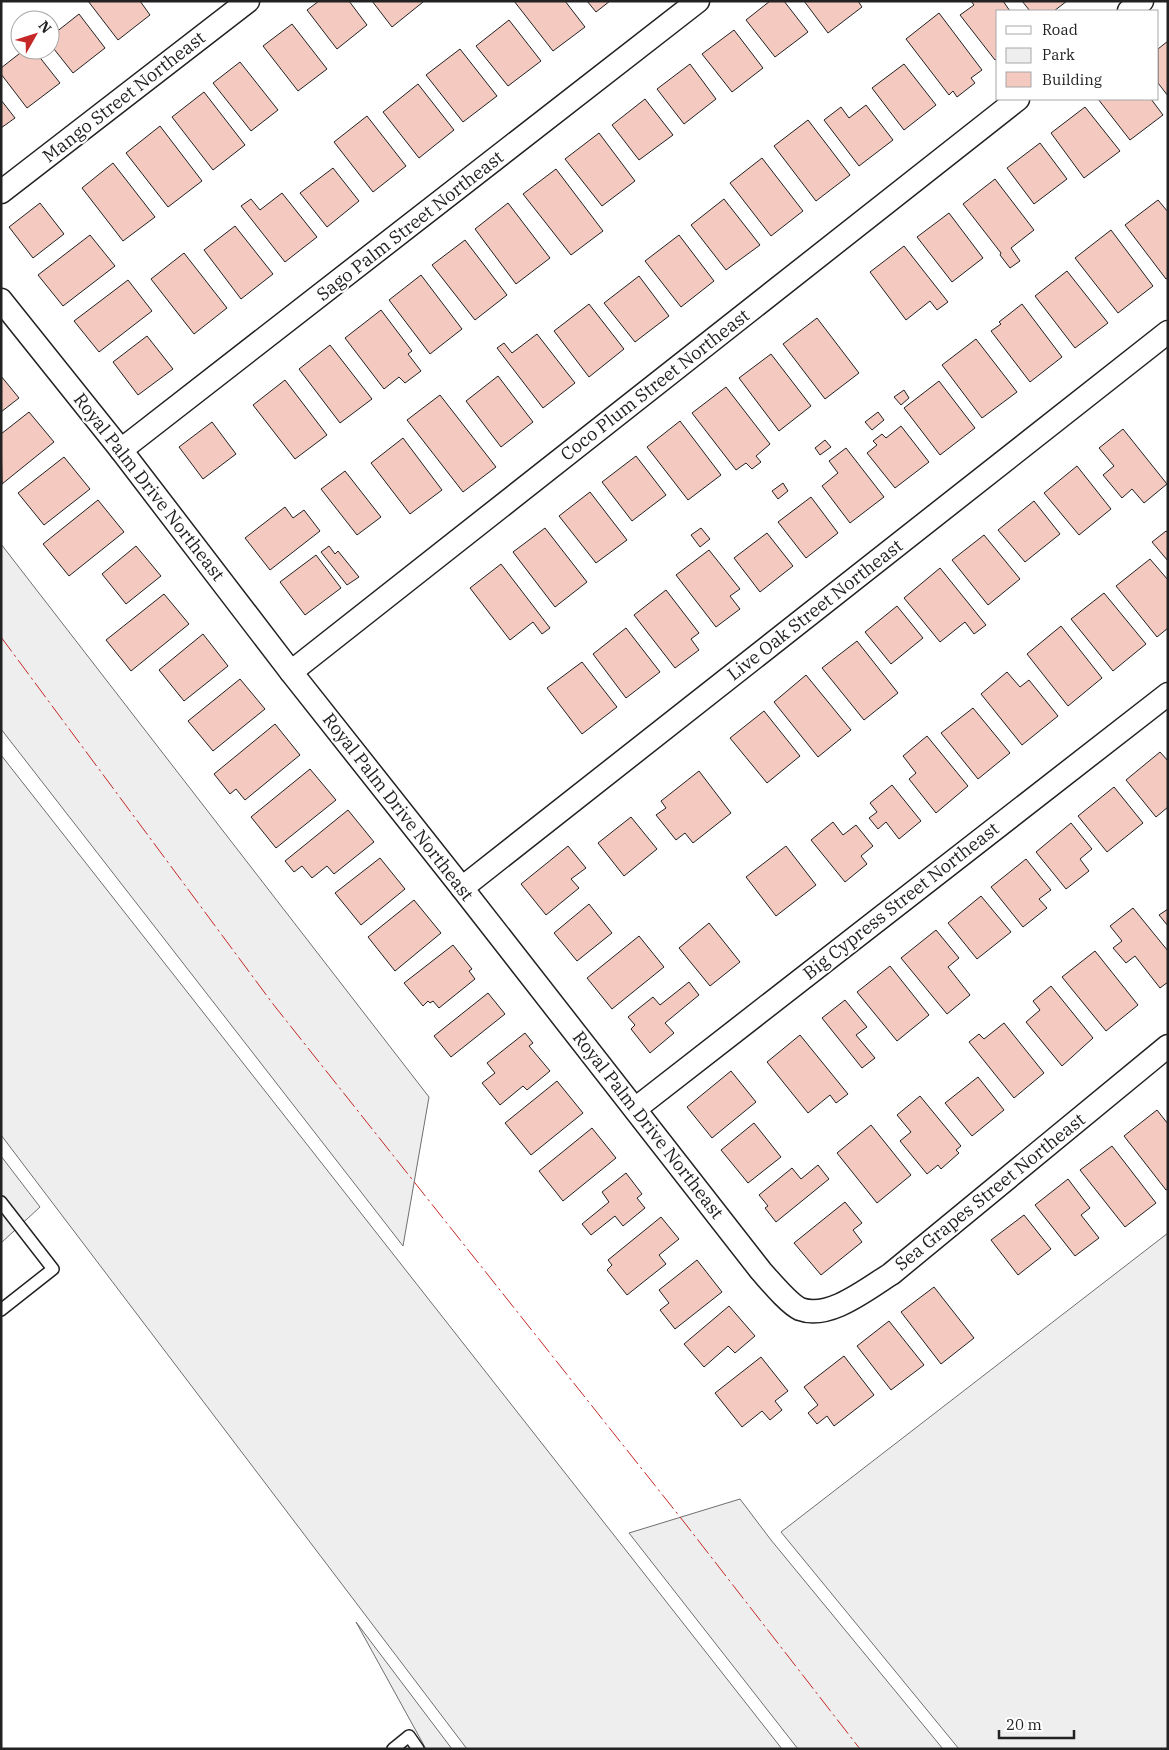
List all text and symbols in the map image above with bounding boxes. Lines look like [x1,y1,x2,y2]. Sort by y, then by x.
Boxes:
north arrow [10,10,60,60]
legend [996,10,1159,100]
text: Road [1042,20,1078,39]
street label: Mango Street Northeast [38,27,210,167]
text: Park [1042,45,1075,64]
text: Building [1042,70,1102,89]
street label: Sago Palm Street Northeast [312,145,508,306]
street label: Coco Plum Street Northeast [556,304,754,466]
street label: Royal Palm Drive Northeast [69,388,230,585]
street label: Live Oak Street Northeast [722,534,907,685]
street label: Royal Palm Drive Northeast [318,708,479,905]
street label: Big Cypress Street Northeast [798,817,1003,984]
street label: Royal Palm Drive Northeast [568,1026,729,1223]
street label: Sea Grapes Street Northeast [890,1108,1089,1276]
scale bar [999,1708,1074,1740]
text: 20 m [1006,1715,1042,1734]

